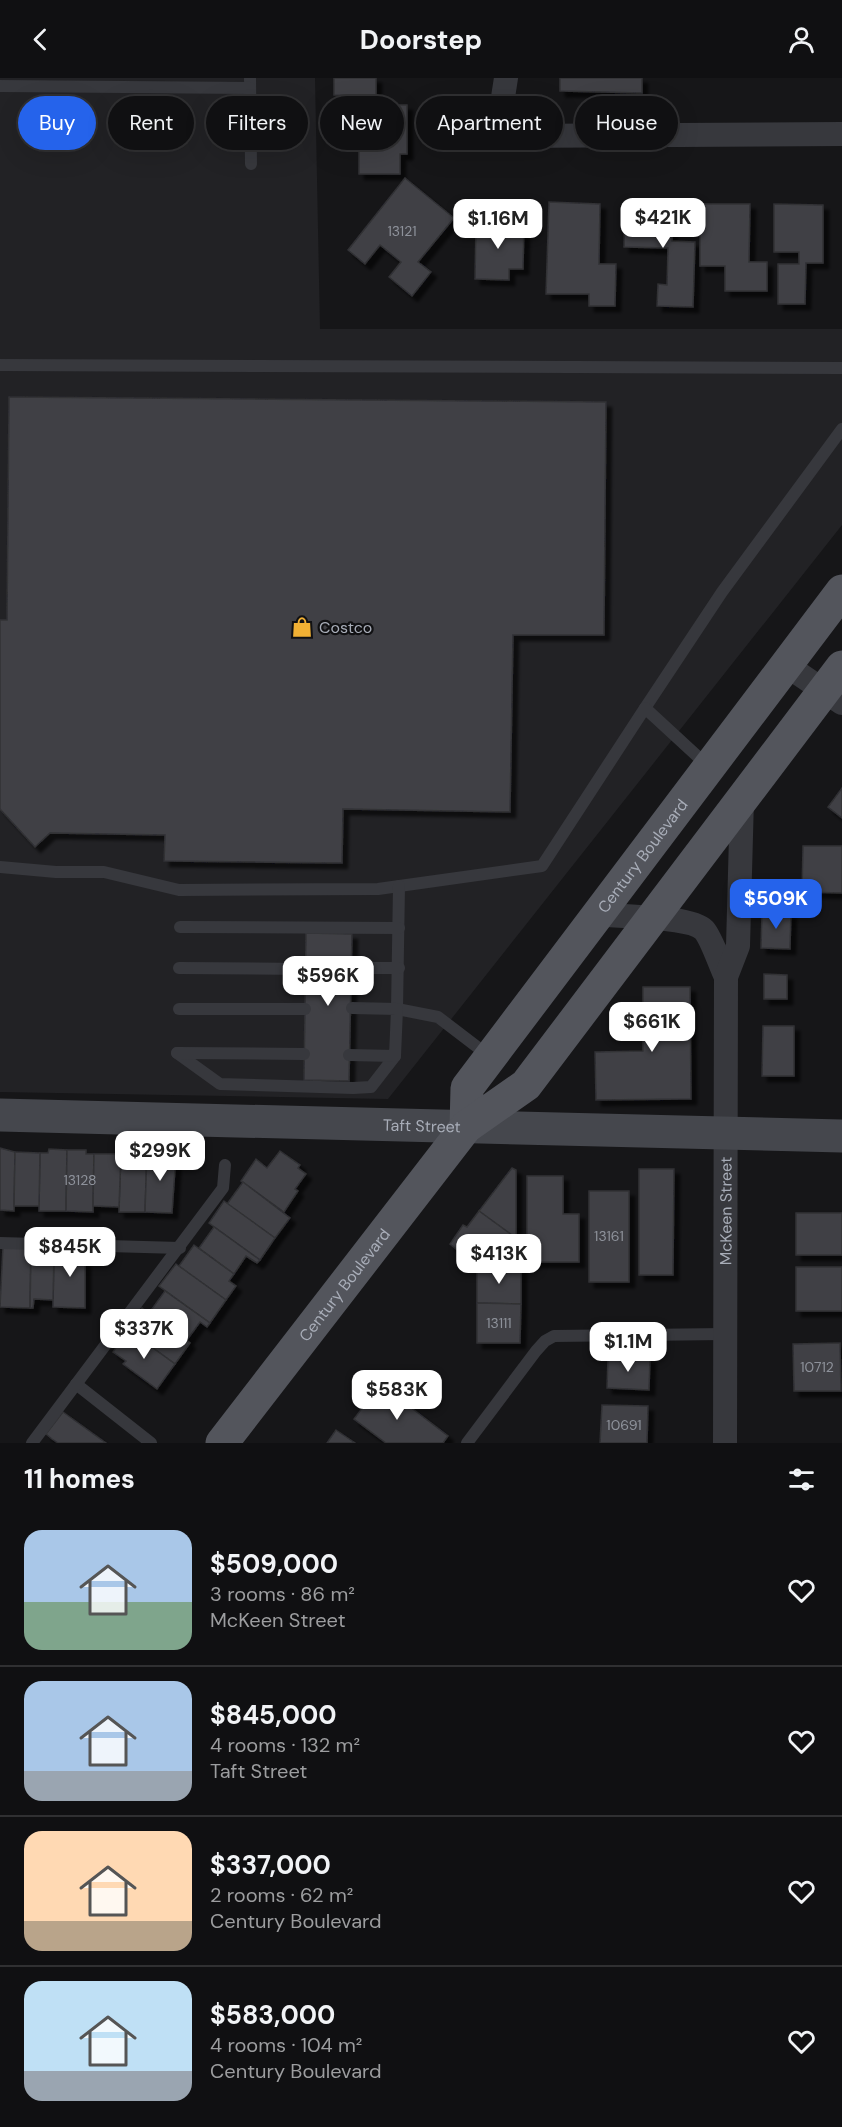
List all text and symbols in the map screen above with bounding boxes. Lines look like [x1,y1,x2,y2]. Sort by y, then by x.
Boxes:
text: Doorstep [360,22,482,57]
icon: back [24,23,57,56]
icon: person [785,23,818,56]
chip: Buy [18,96,96,150]
chip: Rent [108,96,194,150]
chip: Filters [206,96,308,150]
chip: New [320,96,404,150]
chip: Apartment [416,96,563,150]
chip: House [575,96,678,150]
pin: $421K [621,198,705,249]
pin: $1.16M [449,199,547,250]
text: $421K [635,204,691,230]
text: $1.16M [467,205,529,231]
house number: 13121 [387,222,417,240]
shop icon: Costco [290,615,314,639]
place label: Costco [319,617,372,638]
street label: Century Boulevard [592,795,692,917]
pin: $509K [734,879,818,930]
text: $509K [744,885,808,911]
pin: $596K [286,956,370,1007]
text: $596K [297,962,359,988]
pin: $661K [610,1002,694,1053]
text: $661K [623,1008,681,1034]
street label: Taft Street [383,1114,461,1137]
pin: $299K [118,1131,202,1182]
text: $299K [129,1137,191,1163]
street label: McKeen Street [715,1157,736,1265]
house number: 13128 [63,1171,97,1189]
street label: Century Boulevard [294,1224,395,1346]
pin: $845K [28,1227,112,1278]
house number: 13161 [594,1227,624,1245]
text: $845K [38,1233,102,1259]
pin: $413K [457,1234,541,1285]
text: $413K [470,1240,528,1266]
pin: $337K [102,1309,186,1360]
house number: 13111 [486,1314,512,1332]
text: $337K [114,1315,174,1341]
pin: $1.1M [586,1322,670,1373]
text: $1.1M [604,1328,652,1354]
house number: 10712 [800,1358,834,1376]
pin: $583K [355,1370,439,1421]
text: $583K [366,1376,428,1402]
house number: 10691 [606,1416,642,1434]
text: 11 homes [24,1462,135,1496]
icon: filters [785,1463,818,1496]
text: $509,000 [210,1547,338,1581]
icon: home [72,1554,144,1626]
icon: heart [785,1574,818,1607]
text: 3 rooms · 86 m² [210,1581,355,1607]
text: McKeen Street [210,1607,345,1633]
text: $845,000 [210,1698,337,1732]
icon: home [72,1705,144,1777]
icon: heart [785,1725,818,1758]
text: 4 rooms · 132 m² [210,1732,360,1758]
text: Taft Street [210,1758,307,1784]
text: $337,000 [210,1848,331,1882]
icon: home [72,1855,144,1927]
icon: heart [785,1875,818,1908]
text: 2 rooms · 62 m² [210,1882,353,1908]
text: Century Boulevard [210,1908,382,1934]
text: $583,000 [210,1998,335,2032]
icon: home [72,2005,144,2077]
icon: heart [785,2025,818,2058]
text: 4 rooms · 104 m² [210,2032,362,2058]
text: Century Boulevard [210,2058,382,2084]

